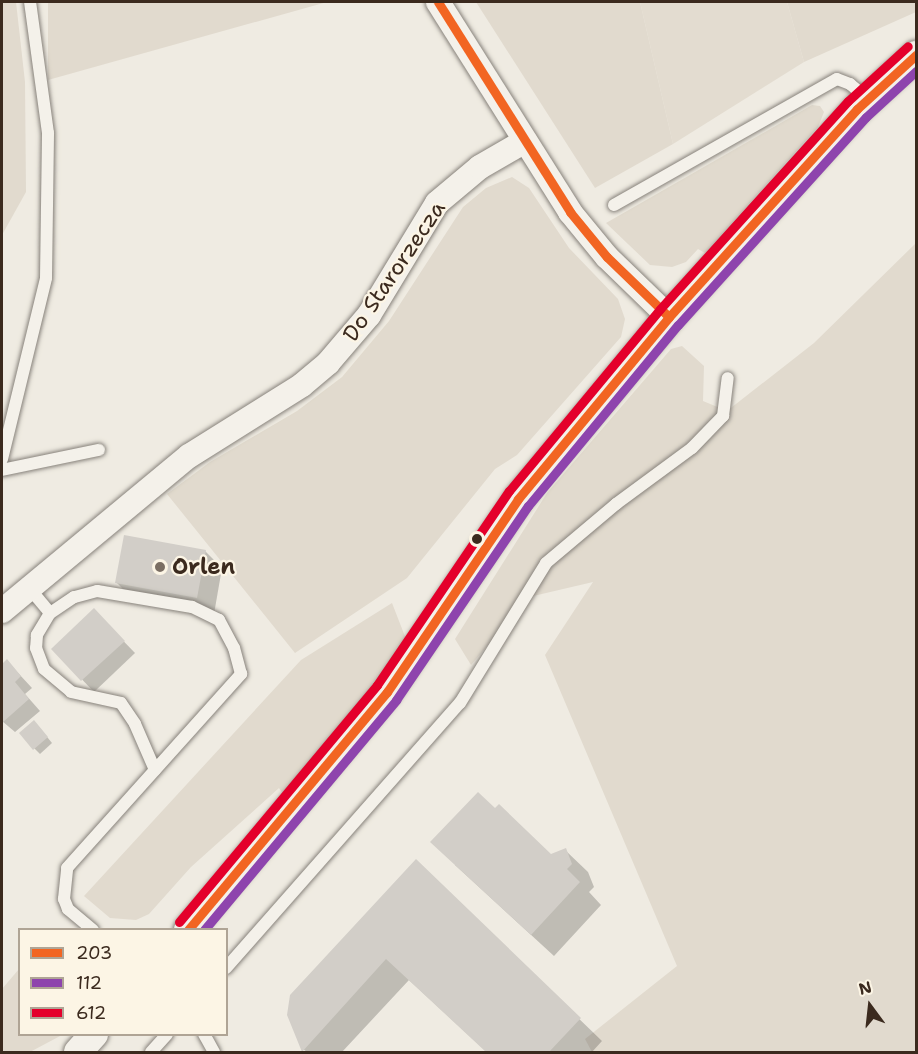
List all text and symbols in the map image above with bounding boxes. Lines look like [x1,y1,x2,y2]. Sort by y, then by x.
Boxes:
street label: Do Starorzecza [337,196,451,346]
unlabelled marker [471,533,483,545]
place label: Orlen [172,554,235,580]
marker: Orlen [153,560,167,574]
legend [18,928,228,1036]
text: 203 [76,941,112,965]
text: 112 [76,971,102,995]
north arrow [840,976,900,1036]
text: N [856,976,874,1000]
text: 612 [76,1001,106,1025]

